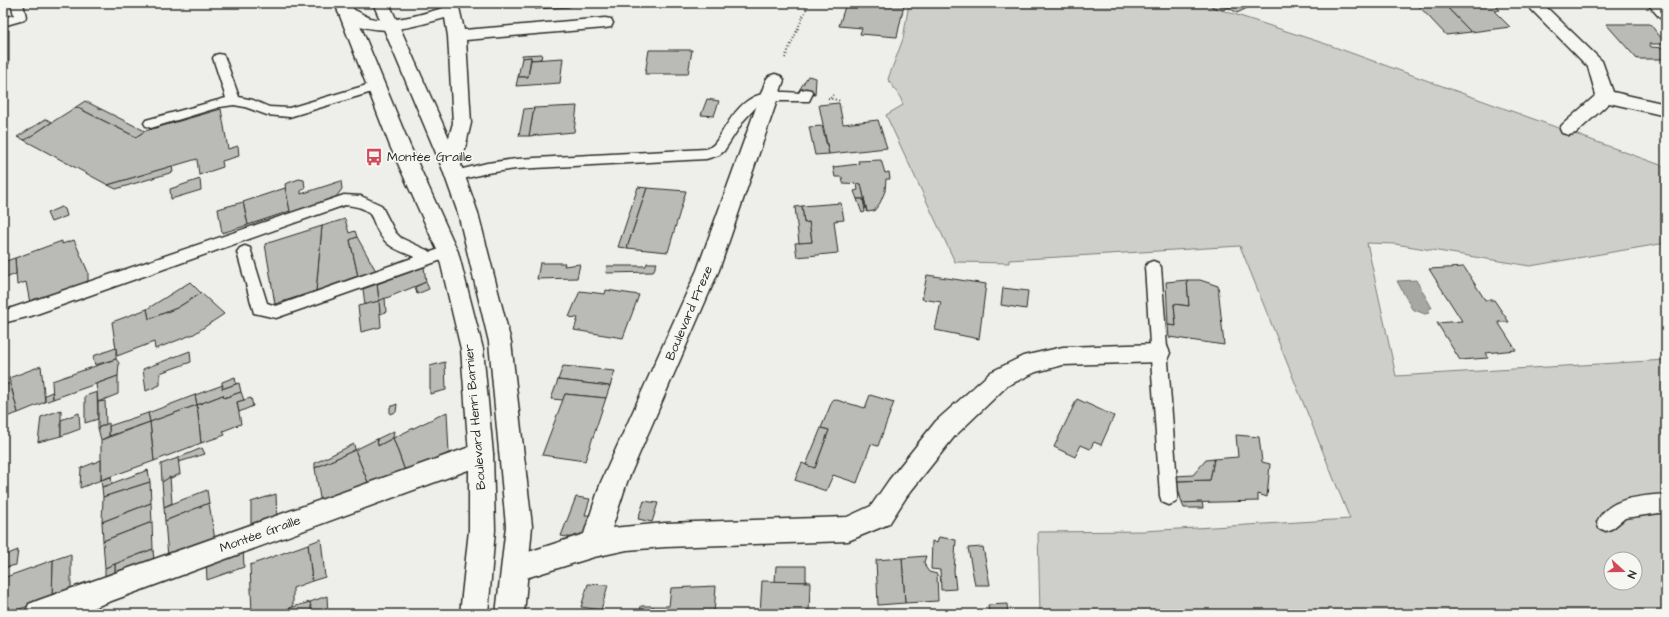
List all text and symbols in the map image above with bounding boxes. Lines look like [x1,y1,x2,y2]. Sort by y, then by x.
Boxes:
bus stop icon: Montée Graille [364,147,384,167]
place label: Montée Graille [387,148,472,166]
street label: Boulevard Freze [661,263,717,363]
street label: Boulevard Henri Barnier [460,343,490,491]
street label: Montée Graille [217,511,303,557]
north arrow [1603,551,1643,591]
text: N [1624,568,1640,580]

